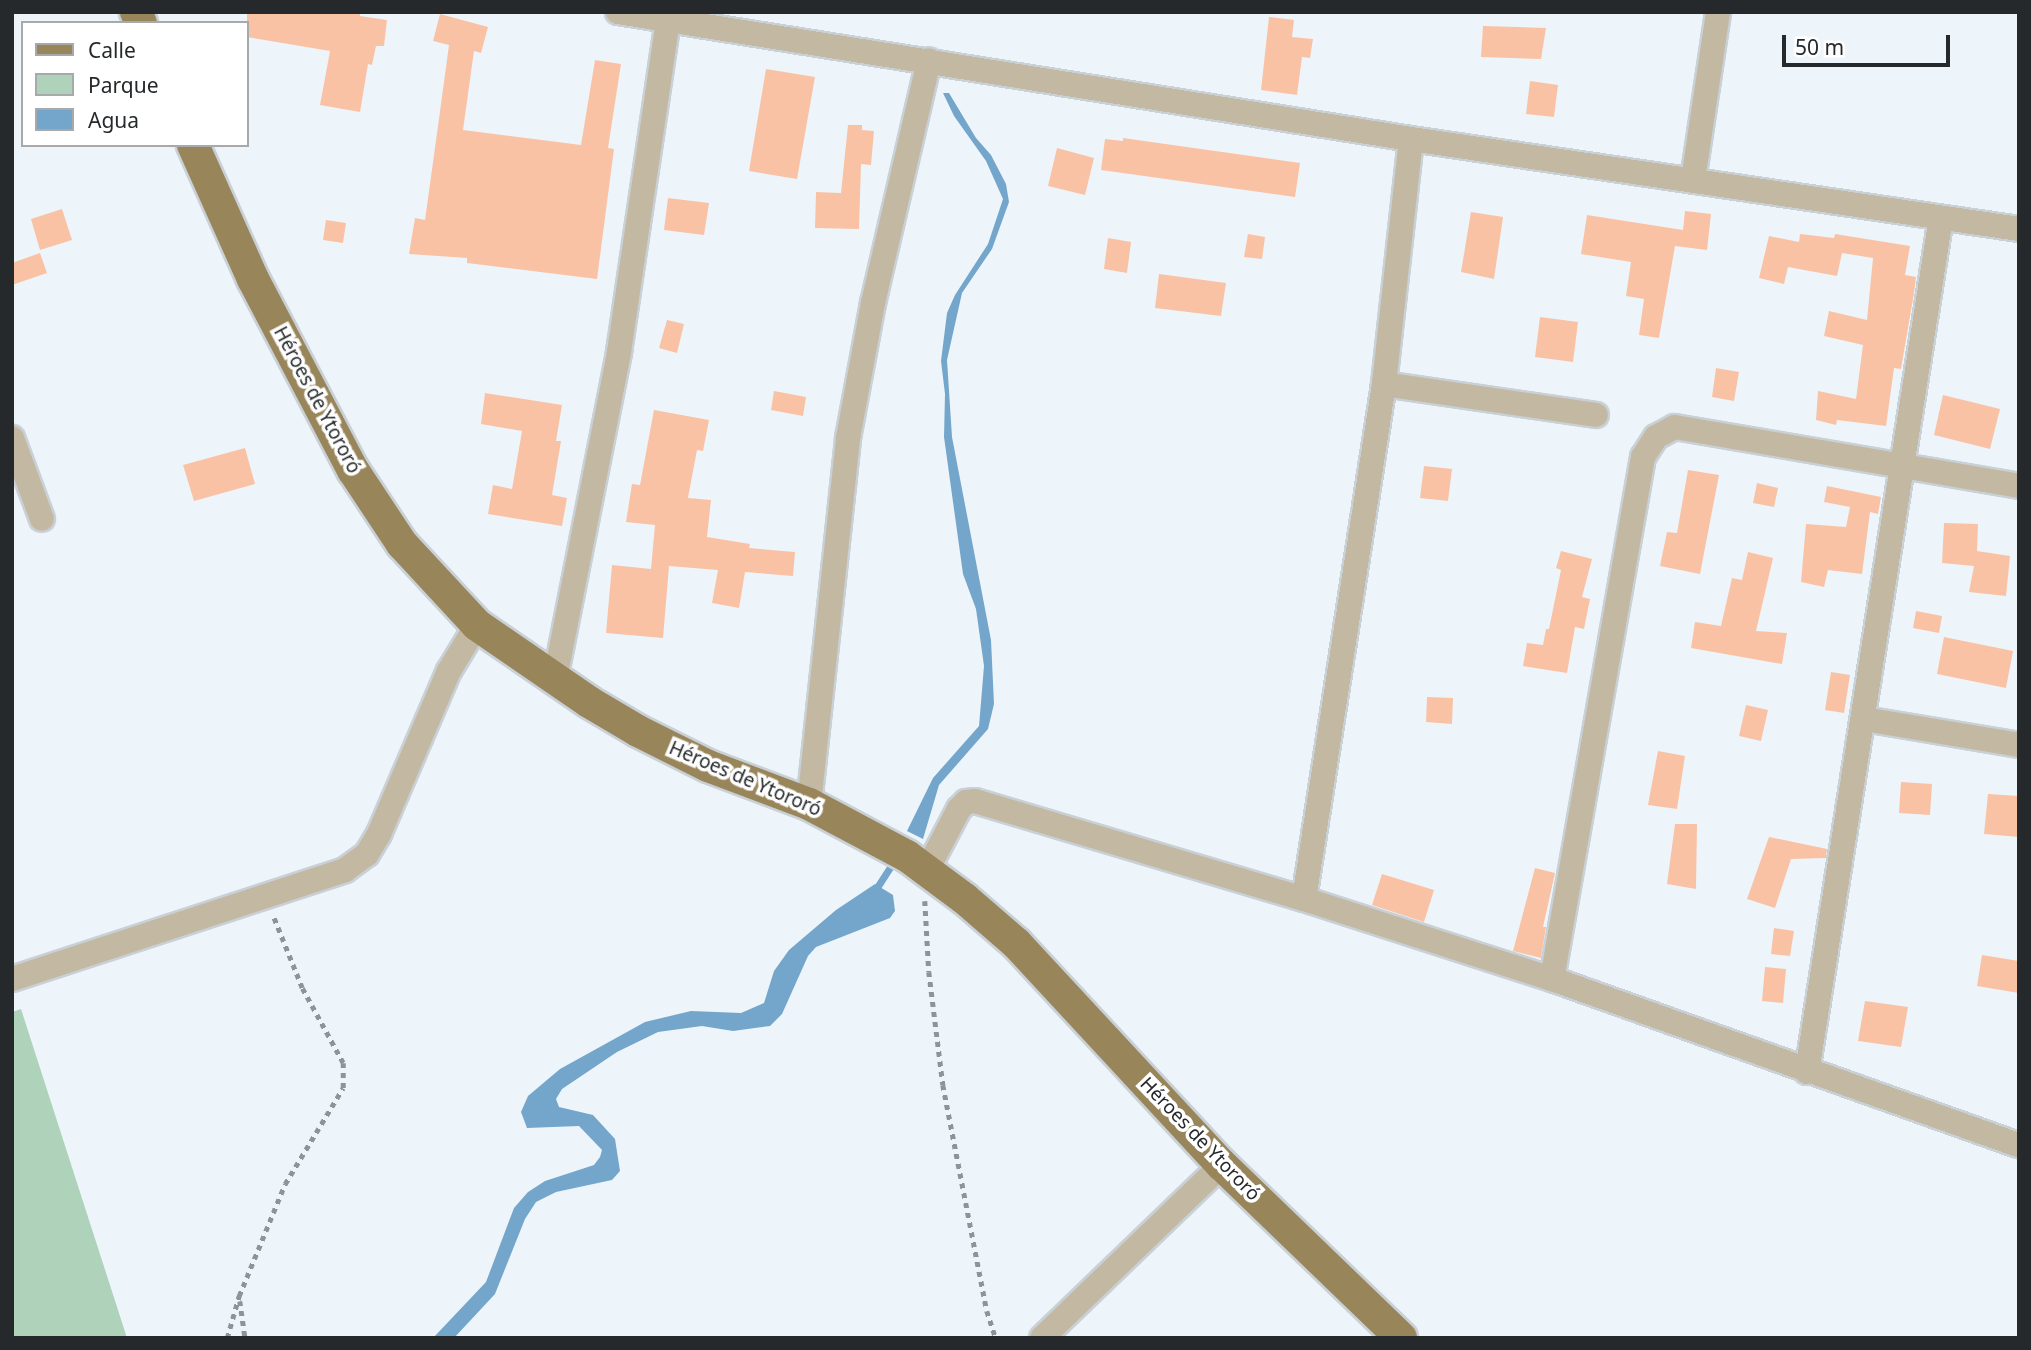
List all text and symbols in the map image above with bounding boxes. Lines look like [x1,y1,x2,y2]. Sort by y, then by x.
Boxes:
legend [21,21,248,147]
scale bar [1786,21,1954,65]
text: 50 m [1795,33,1844,61]
text: Calle [88,36,136,64]
text: Parque [88,71,158,99]
text: Agua [88,106,139,134]
street label: Héroes de Ytororó [269,323,365,477]
street label: Héroes de Ytororó [666,737,824,821]
street label: Héroes de Ytororó [1135,1072,1265,1206]

